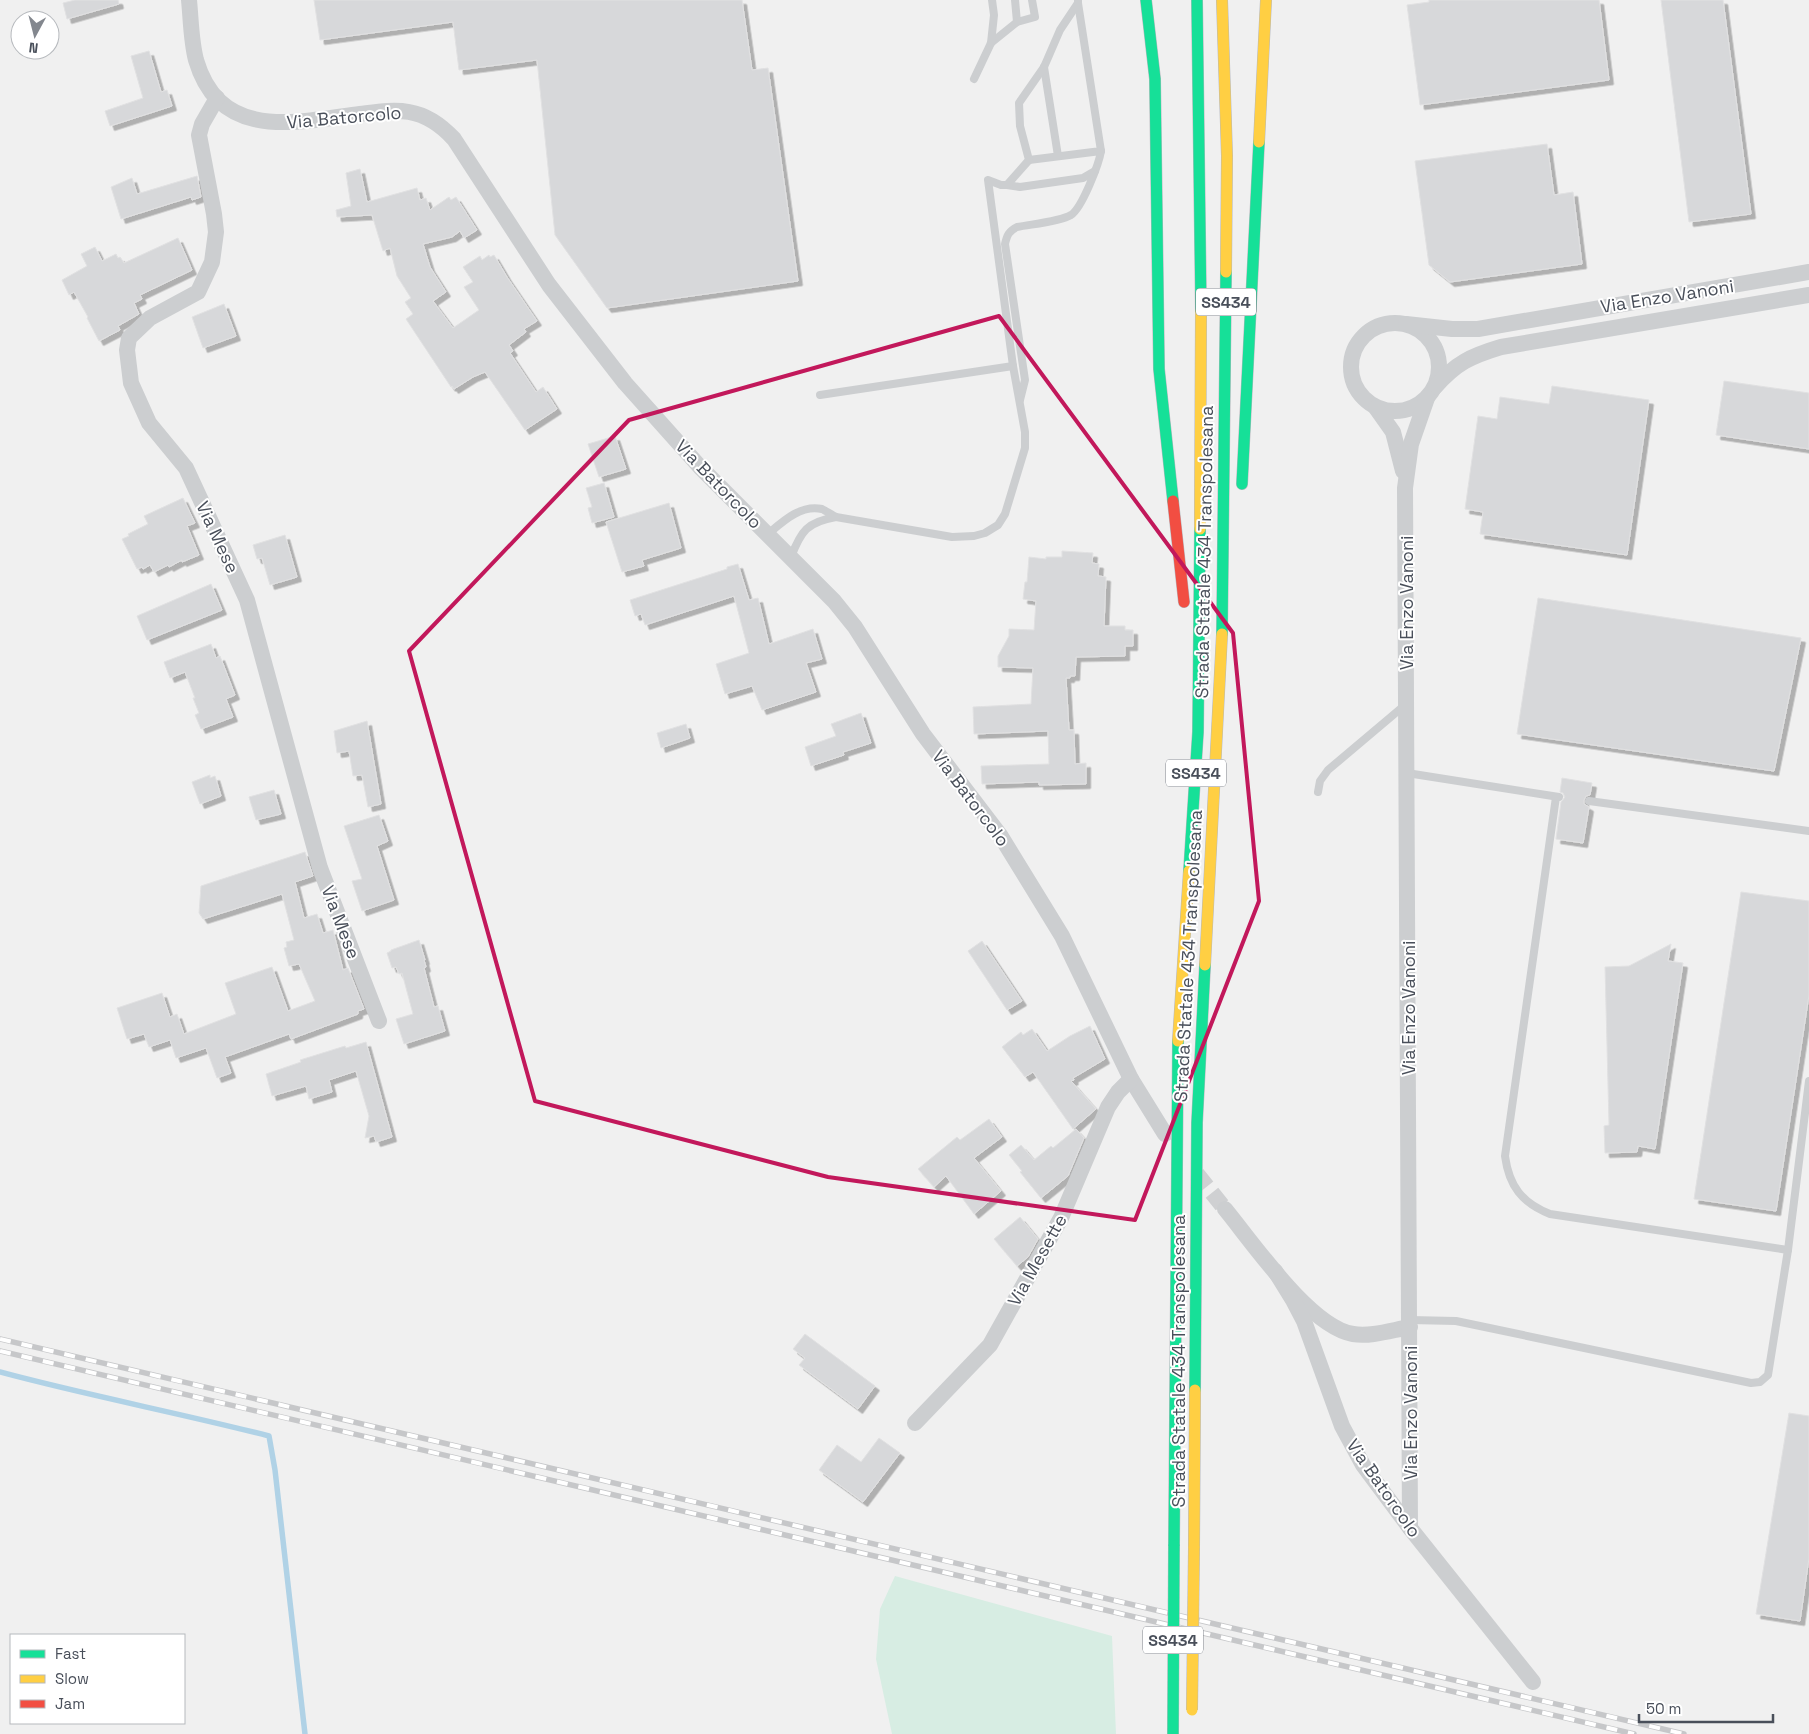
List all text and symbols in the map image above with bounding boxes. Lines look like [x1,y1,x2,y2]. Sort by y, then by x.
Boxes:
north arrow [10,10,60,60]
text: N [28,38,39,57]
street label: Via Batorcolo [286,101,402,133]
street label: Via Enzo Vanoni [1599,274,1735,318]
road number: SS434 [1196,288,1256,316]
street label: Strada Statale 434 Transpolesana [1190,405,1218,699]
street label: Via Batorcolo [671,435,767,533]
street label: Via Mese [191,497,245,577]
street label: Via Enzo Vanoni [1395,536,1418,670]
street label: Via Batorcolo [927,745,1015,851]
road number: SS434 [1166,760,1226,786]
street label: Strada Statale 434 Transpolesana [1169,809,1207,1103]
street label: Via Mese [316,882,366,962]
street label: Via Enzo Vanoni [1397,941,1420,1075]
street label: Via Mesette [1002,1210,1072,1310]
street label: Strada Statale 434 Transpolesana [1167,1215,1190,1507]
street label: Via Enzo Vanoni [1399,1346,1422,1480]
street label: Via Batorcolo [1342,1434,1426,1542]
road number: SS434 [1143,1626,1203,1654]
legend [10,1634,185,1724]
text: Fast [55,1644,86,1663]
text: Slow [55,1669,89,1688]
scale bar [1639,1692,1773,1724]
text: Jam [55,1694,85,1713]
text: 50 m [1646,1699,1681,1718]

